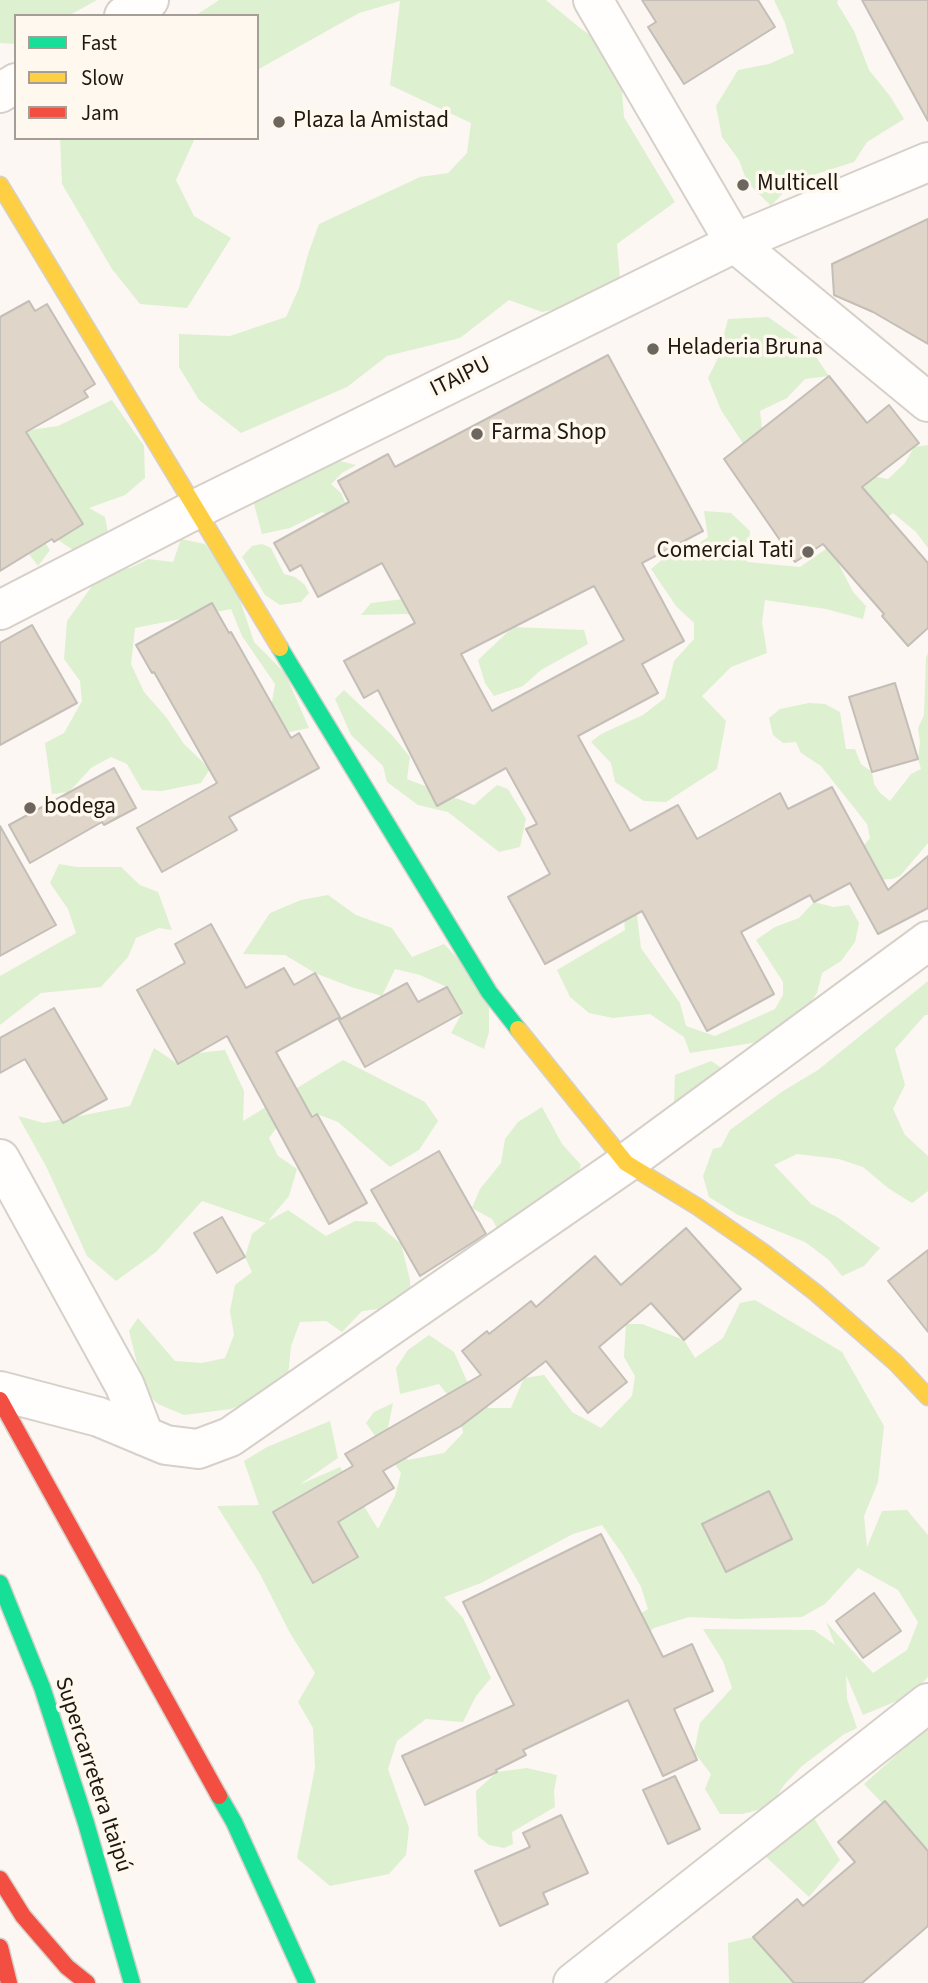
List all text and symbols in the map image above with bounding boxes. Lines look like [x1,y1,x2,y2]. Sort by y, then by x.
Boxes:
legend [14,14,259,140]
text: Fast [81,28,117,58]
text: Slow [81,63,124,93]
text: Jam [81,98,119,128]
place label: Plaza la Amistad [293,108,449,136]
marker: Plaza la Amistad [271,114,287,130]
place label: Multicell [757,171,839,199]
marker: Multicell [735,177,751,193]
place label: Heladeria Bruna [667,335,823,363]
marker: Heladeria Bruna [645,341,661,357]
street label: ITAIPU [426,352,496,404]
place label: Farma Shop [491,420,606,448]
marker: Farma Shop [469,426,485,442]
place label: Comercial Tati [657,538,794,566]
marker: Comercial Tati [800,544,816,560]
place label: bodega [44,794,116,822]
marker: bodega [22,800,38,816]
street label: Supercarretera Itaipú [47,1674,137,1876]

